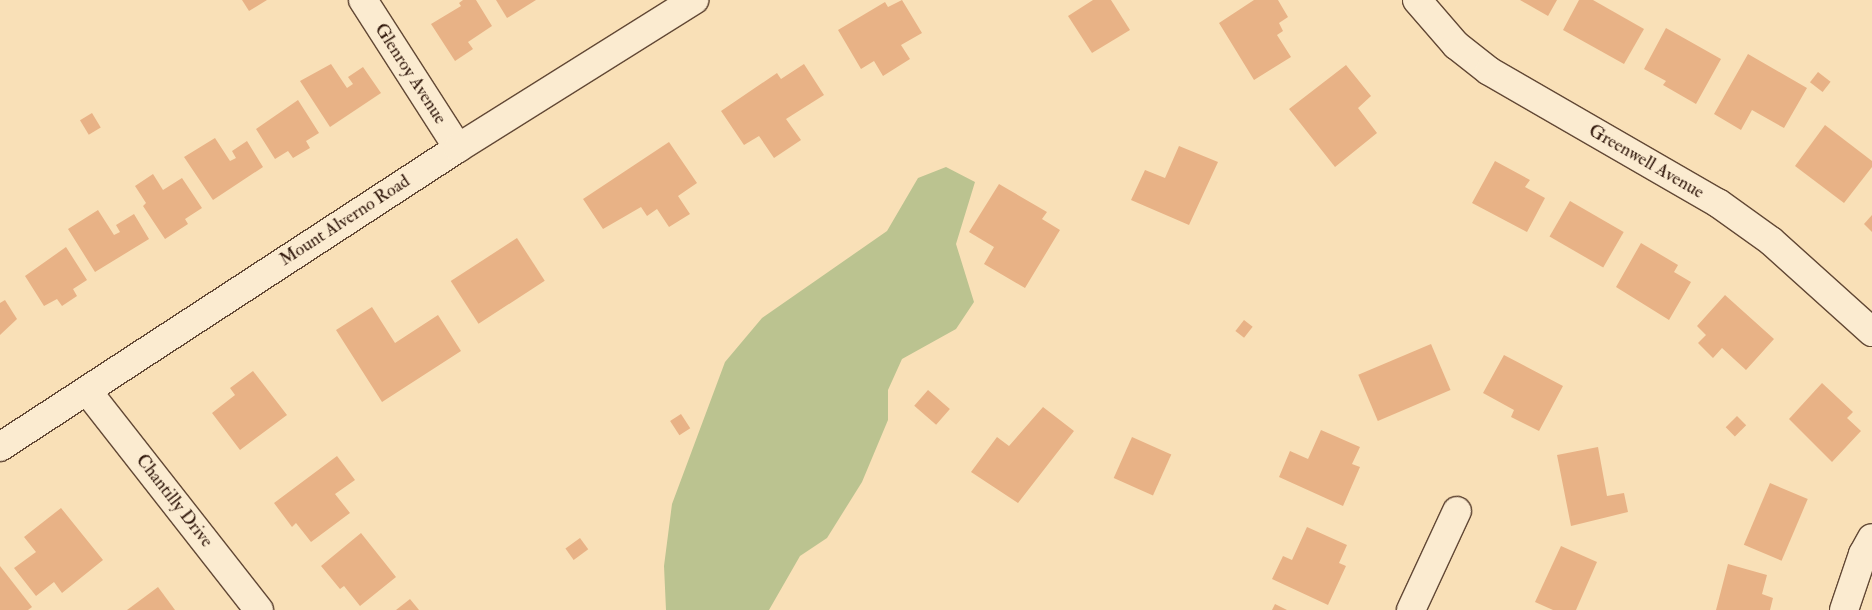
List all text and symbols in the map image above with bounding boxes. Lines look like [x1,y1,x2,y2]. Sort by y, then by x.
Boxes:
street label: Glenroy Avenue [369,20,451,128]
street label: Greenwell Avenue [1585,120,1707,204]
street label: Mount Alverno Road [276,171,414,271]
street label: Chantilly Drive [131,450,217,552]

